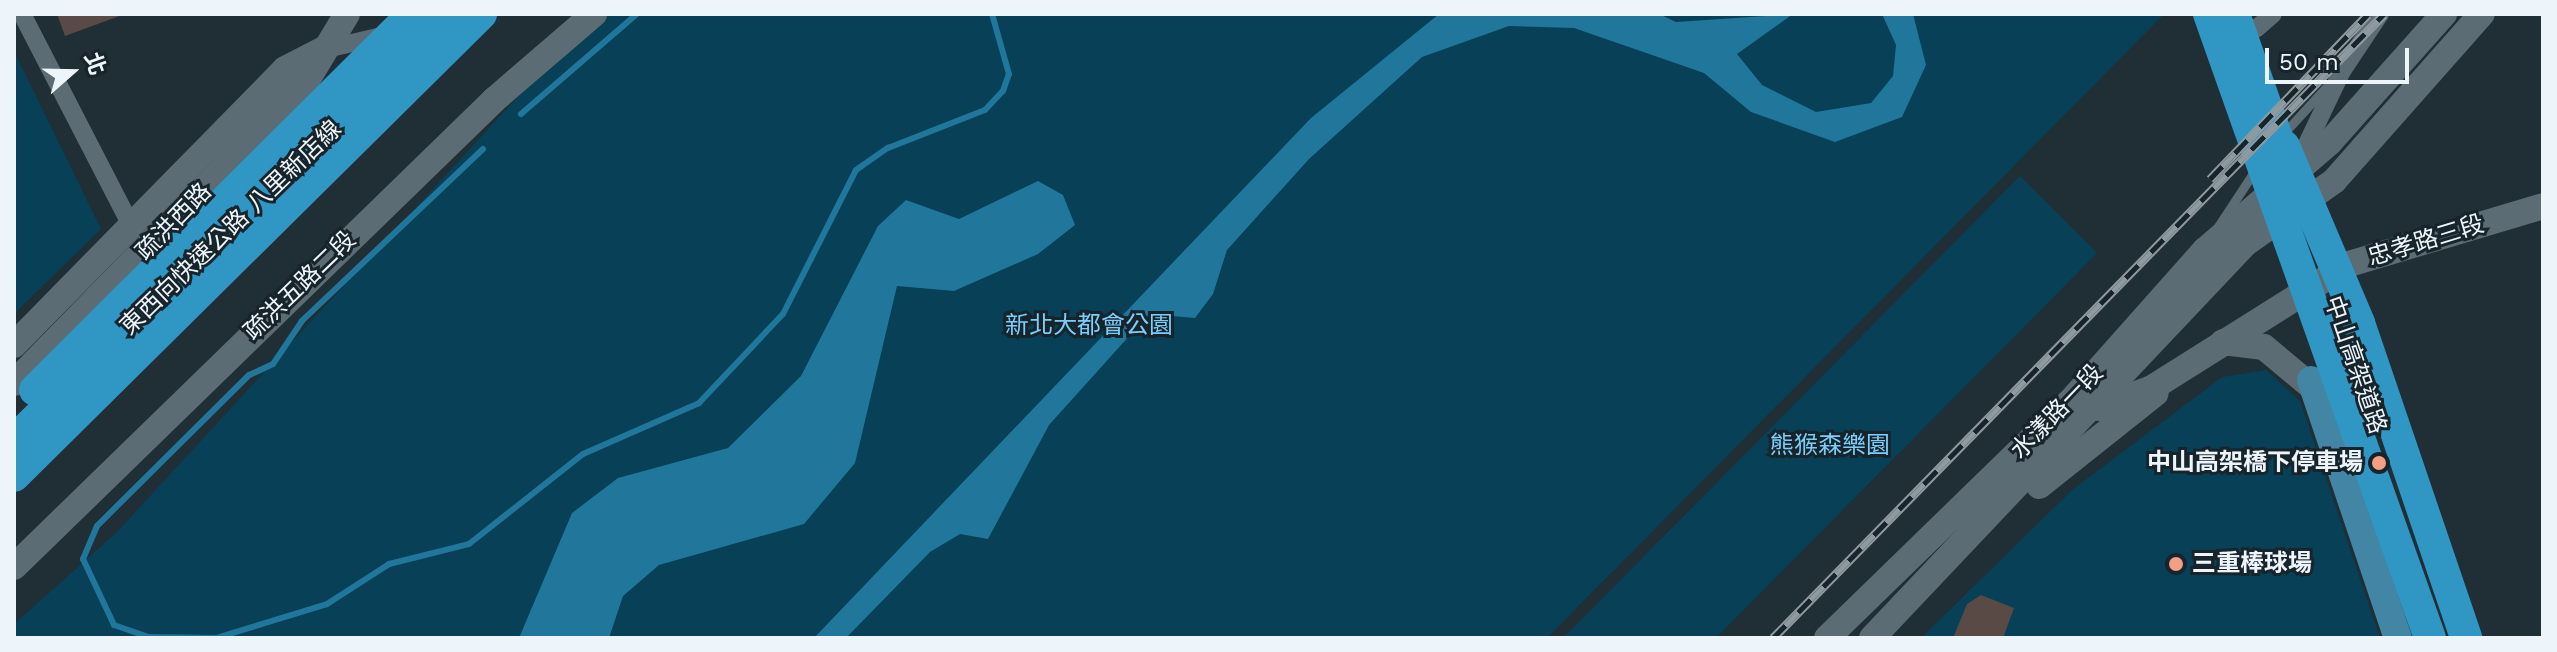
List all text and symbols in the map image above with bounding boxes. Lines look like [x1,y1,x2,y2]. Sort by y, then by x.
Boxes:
north arrow [32,32,112,112]
scale bar [2269,32,2413,82]
text: 50 m [2279,48,2339,76]
text: 北 [80,49,111,78]
street label: 東西向快速公路 八里新店線 [114,115,348,341]
street label: 疏洪西路 [130,177,218,267]
street label: 忠孝路三段 [2364,210,2488,272]
street label: 疏洪五路二段 [238,226,362,346]
street label: 中山高架道路 [2318,292,2392,438]
park label: 新北大都會公園 [1005,312,1173,340]
street label: 水漾路一段 [2005,359,2109,465]
park label: 熊猴森樂園 [1770,432,1890,460]
place label: 中山高架橋下停車場 [2147,449,2363,477]
marker: 中山高架橋下停車場 [2370,454,2388,472]
place label: 三重棒球場 [2192,550,2312,578]
marker: 三重棒球場 [2167,555,2185,573]

